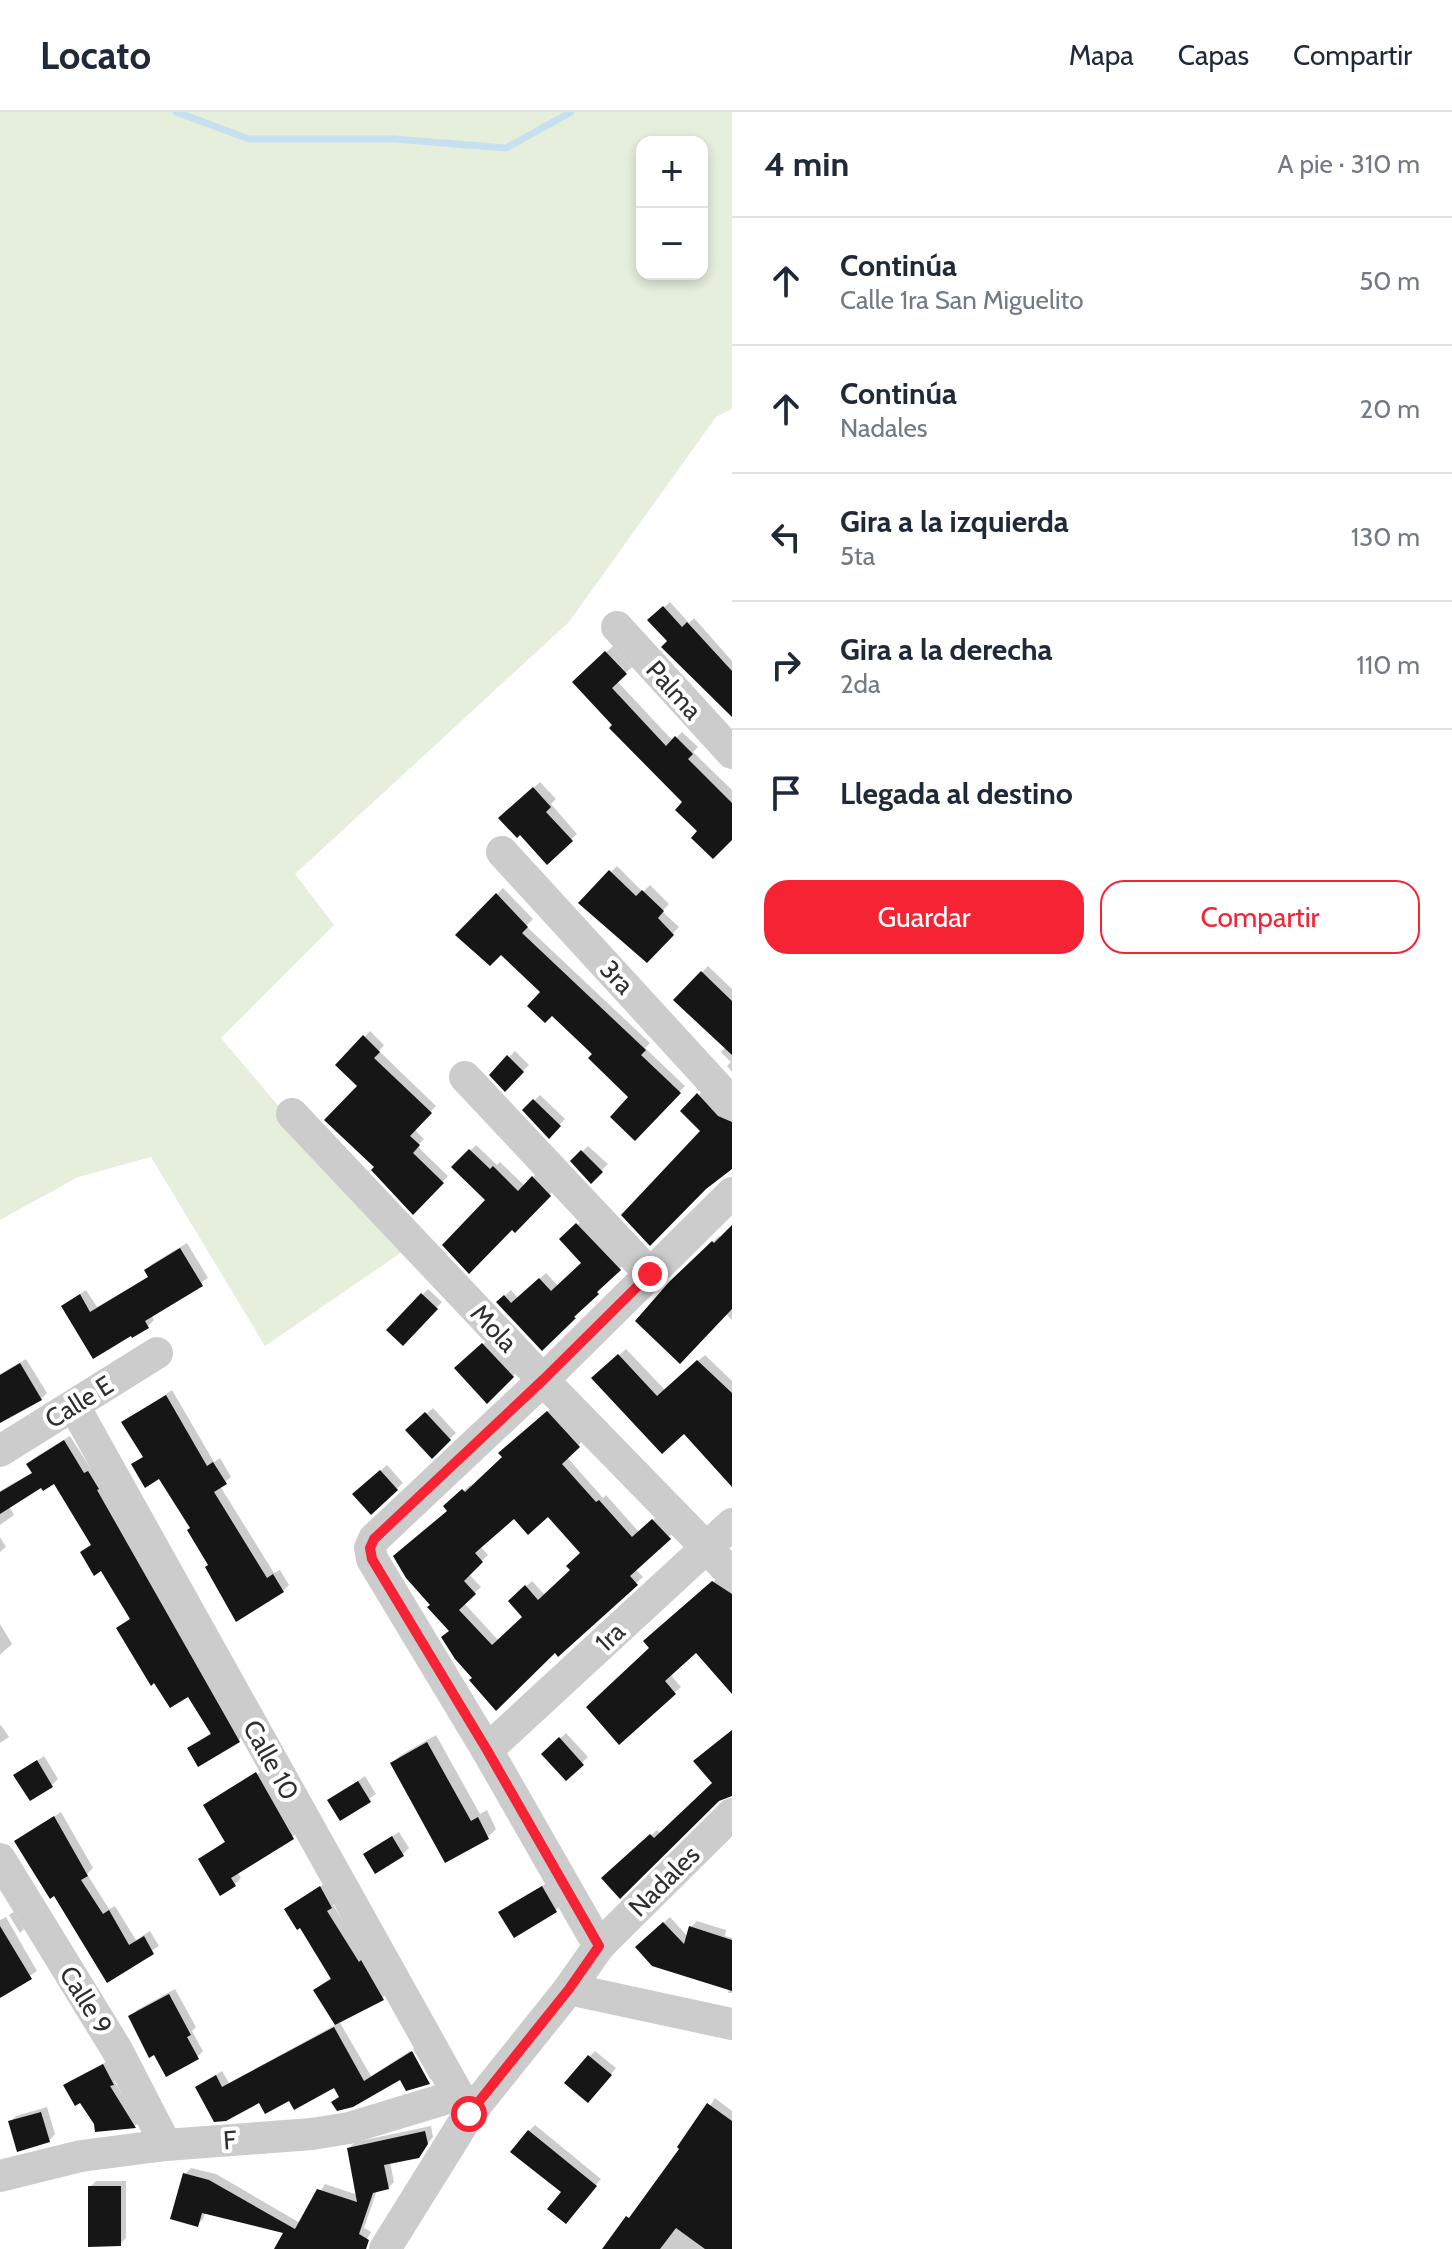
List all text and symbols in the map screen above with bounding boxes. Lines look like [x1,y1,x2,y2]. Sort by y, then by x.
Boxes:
text: Locato [40,32,151,79]
text: Mapa [1069,38,1134,72]
text: Capas [1178,38,1249,72]
text: Compartir [1293,38,1412,72]
map controls [636,136,708,280]
button: + [636,136,708,208]
text: 4 min [764,143,849,185]
text: A pie · 310 m [1278,148,1420,180]
button: − [636,208,708,280]
text: Continúa [840,247,957,284]
icon: ahead [764,259,808,303]
text: 50 m [1359,265,1420,297]
text: Calle 1ra San Miguelito [840,284,1084,316]
text: Continúa [840,375,957,412]
icon: ahead [764,387,808,431]
text: 20 m [1360,393,1420,425]
text: Nadales [840,412,928,444]
text: Gira a la izquierda [840,503,1069,540]
icon: left [764,515,808,559]
text: 130 m [1351,521,1420,553]
text: 5ta [840,540,875,572]
text: Gira a la derecha [840,631,1052,668]
icon: right [764,643,808,687]
text: 110 m [1356,649,1420,681]
street label: Palma [639,654,709,727]
text: 2da [840,668,881,700]
icon: arrive [764,771,808,815]
text: Llegada al destino [840,775,1073,812]
button: Guardar [764,880,1084,954]
button: Compartir [1100,880,1420,954]
street label: 3ra [594,953,641,1001]
route end [632,1256,668,1292]
street label: Mola [464,1297,524,1359]
street label: Calle E [39,1369,119,1435]
street label: 1ra [588,1615,632,1659]
street label: Calle 10 [236,1714,306,1806]
street label: Nadales [622,1839,706,1923]
street label: Calle 9 [53,1960,119,2040]
route start [451,2096,487,2132]
street label: F [222,2124,238,2156]

